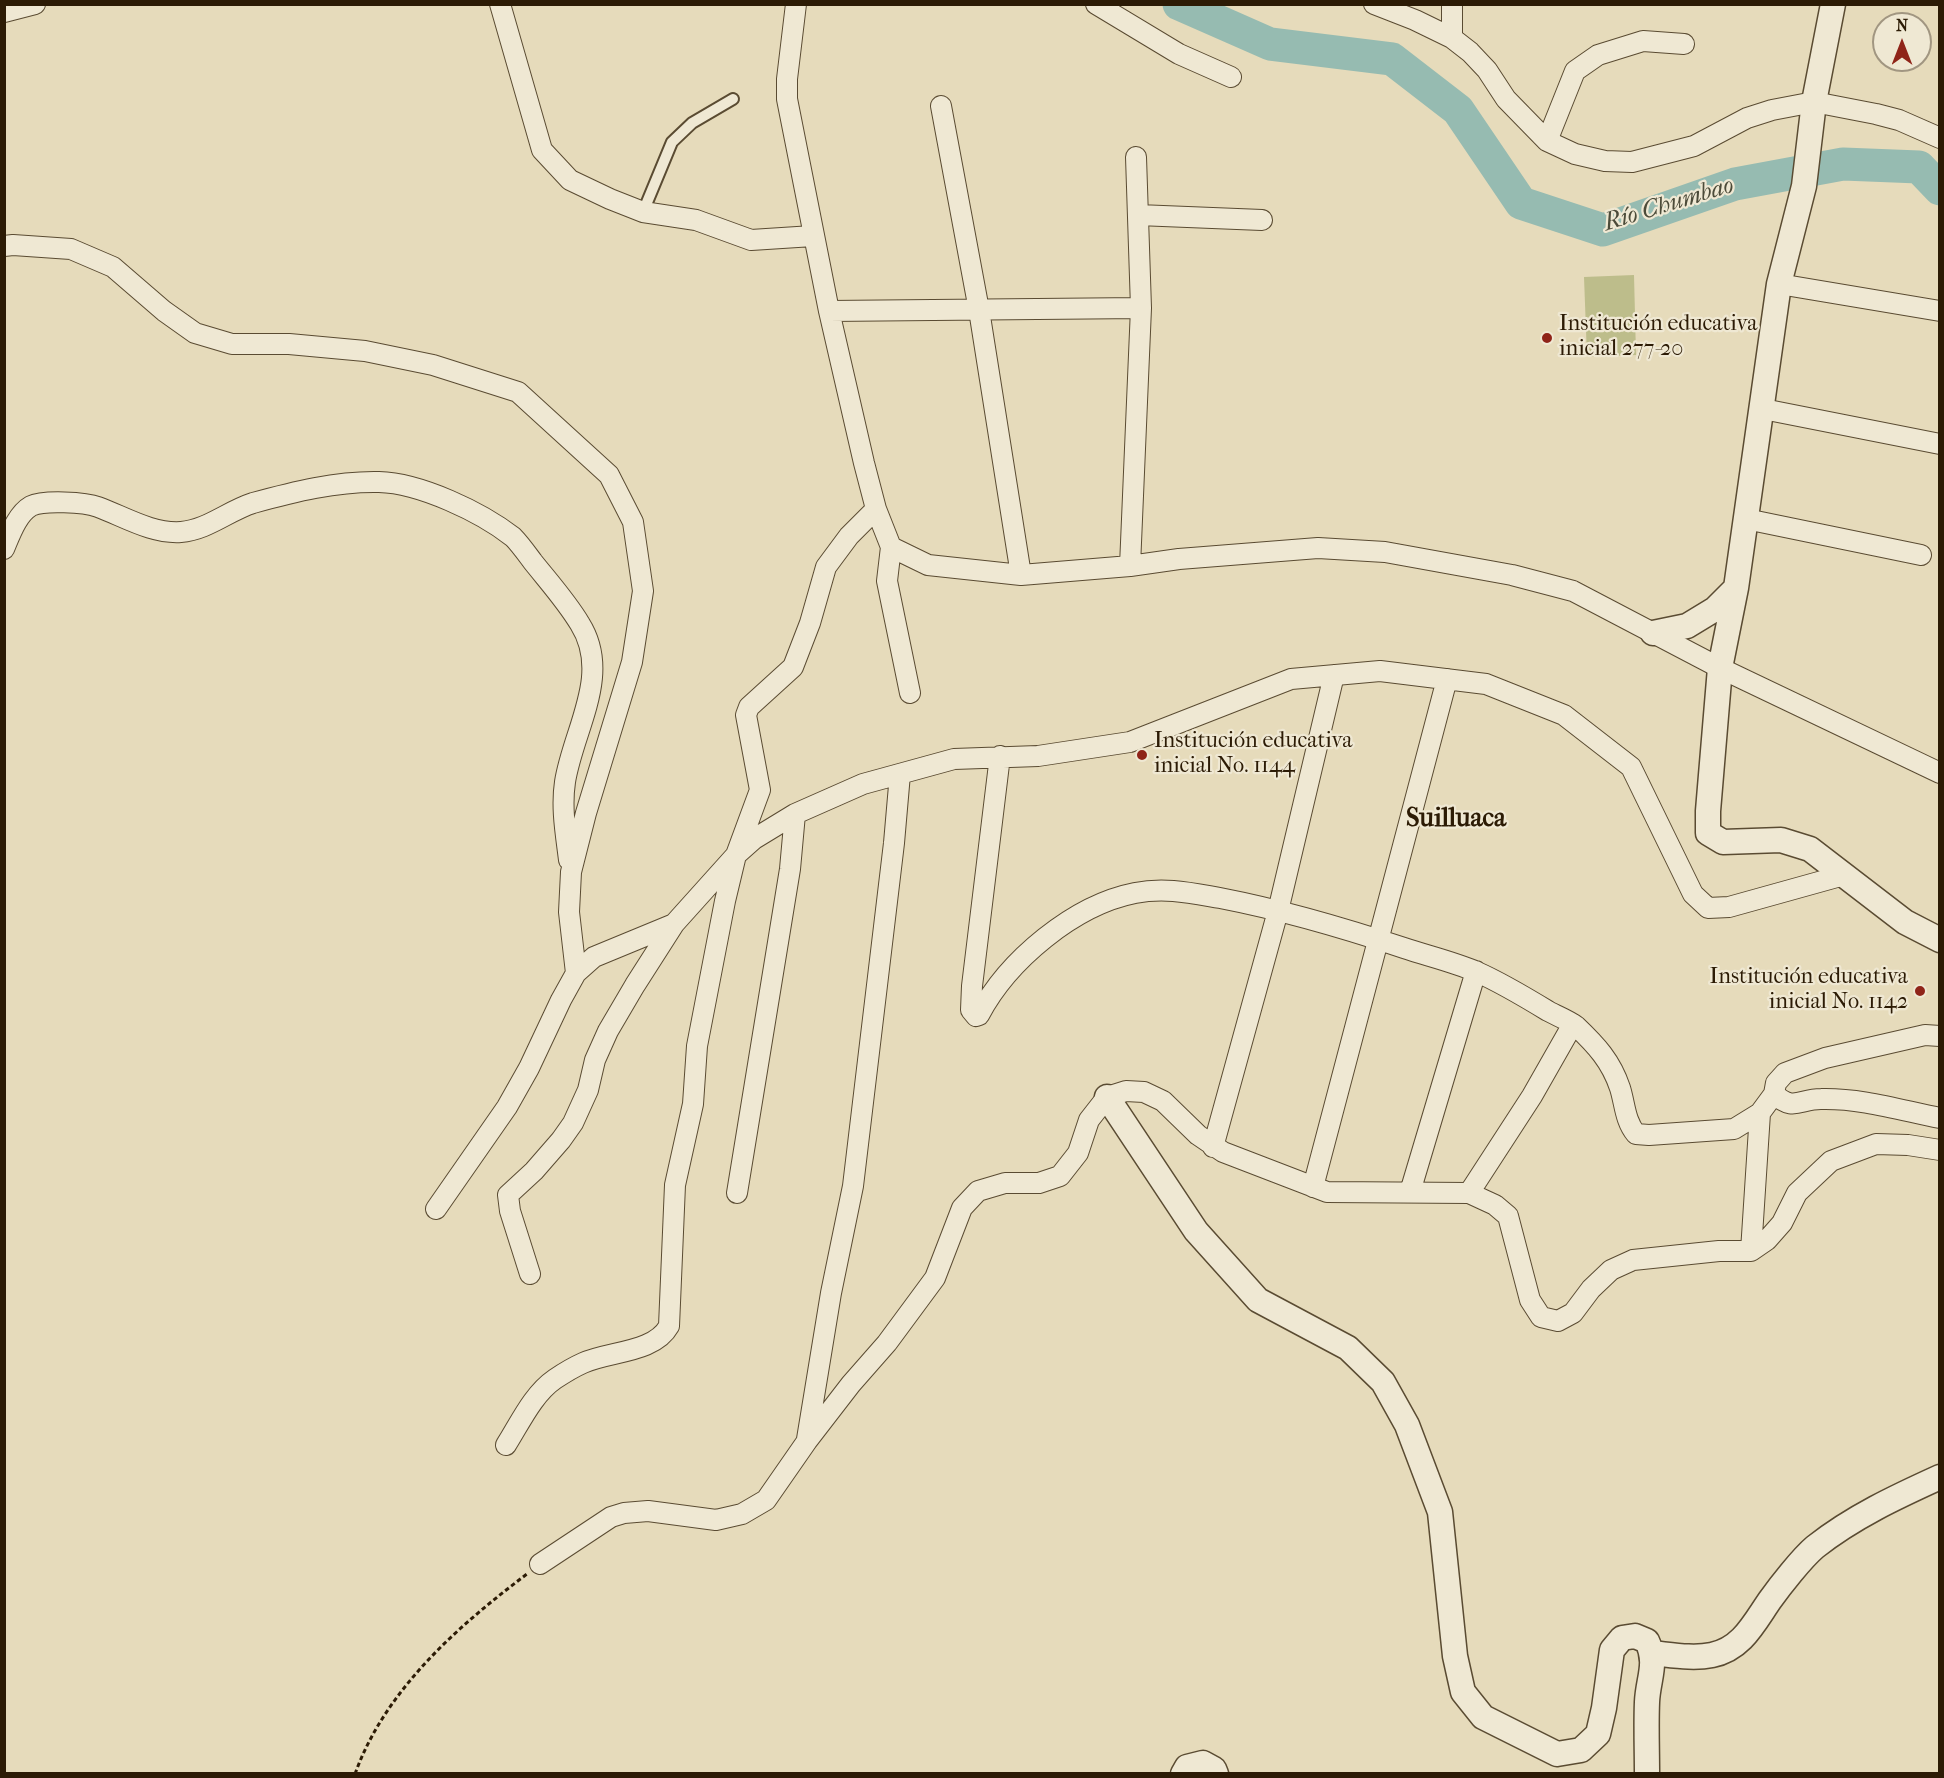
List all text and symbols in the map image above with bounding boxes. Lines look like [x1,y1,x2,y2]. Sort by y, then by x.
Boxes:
north arrow [1872,12,1932,72]
text: N [1896,16,1908,35]
water label: Río Chumbao [1601,172,1737,238]
place label: Institución educativa inicial 277-20 [1559,312,1757,364]
marker: Institución educativa inicial 277-20 [1540,331,1554,345]
place label: Institución educativa inicial No. 1144 [1154,729,1352,780]
marker: Institución educativa inicial No. 1144 [1135,748,1149,762]
district label: Suilluaca [1406,804,1506,836]
place label: Institución educativa inicial No. 1142 [1710,965,1908,1016]
marker: Institución educativa inicial No. 1142 [1913,984,1927,998]

